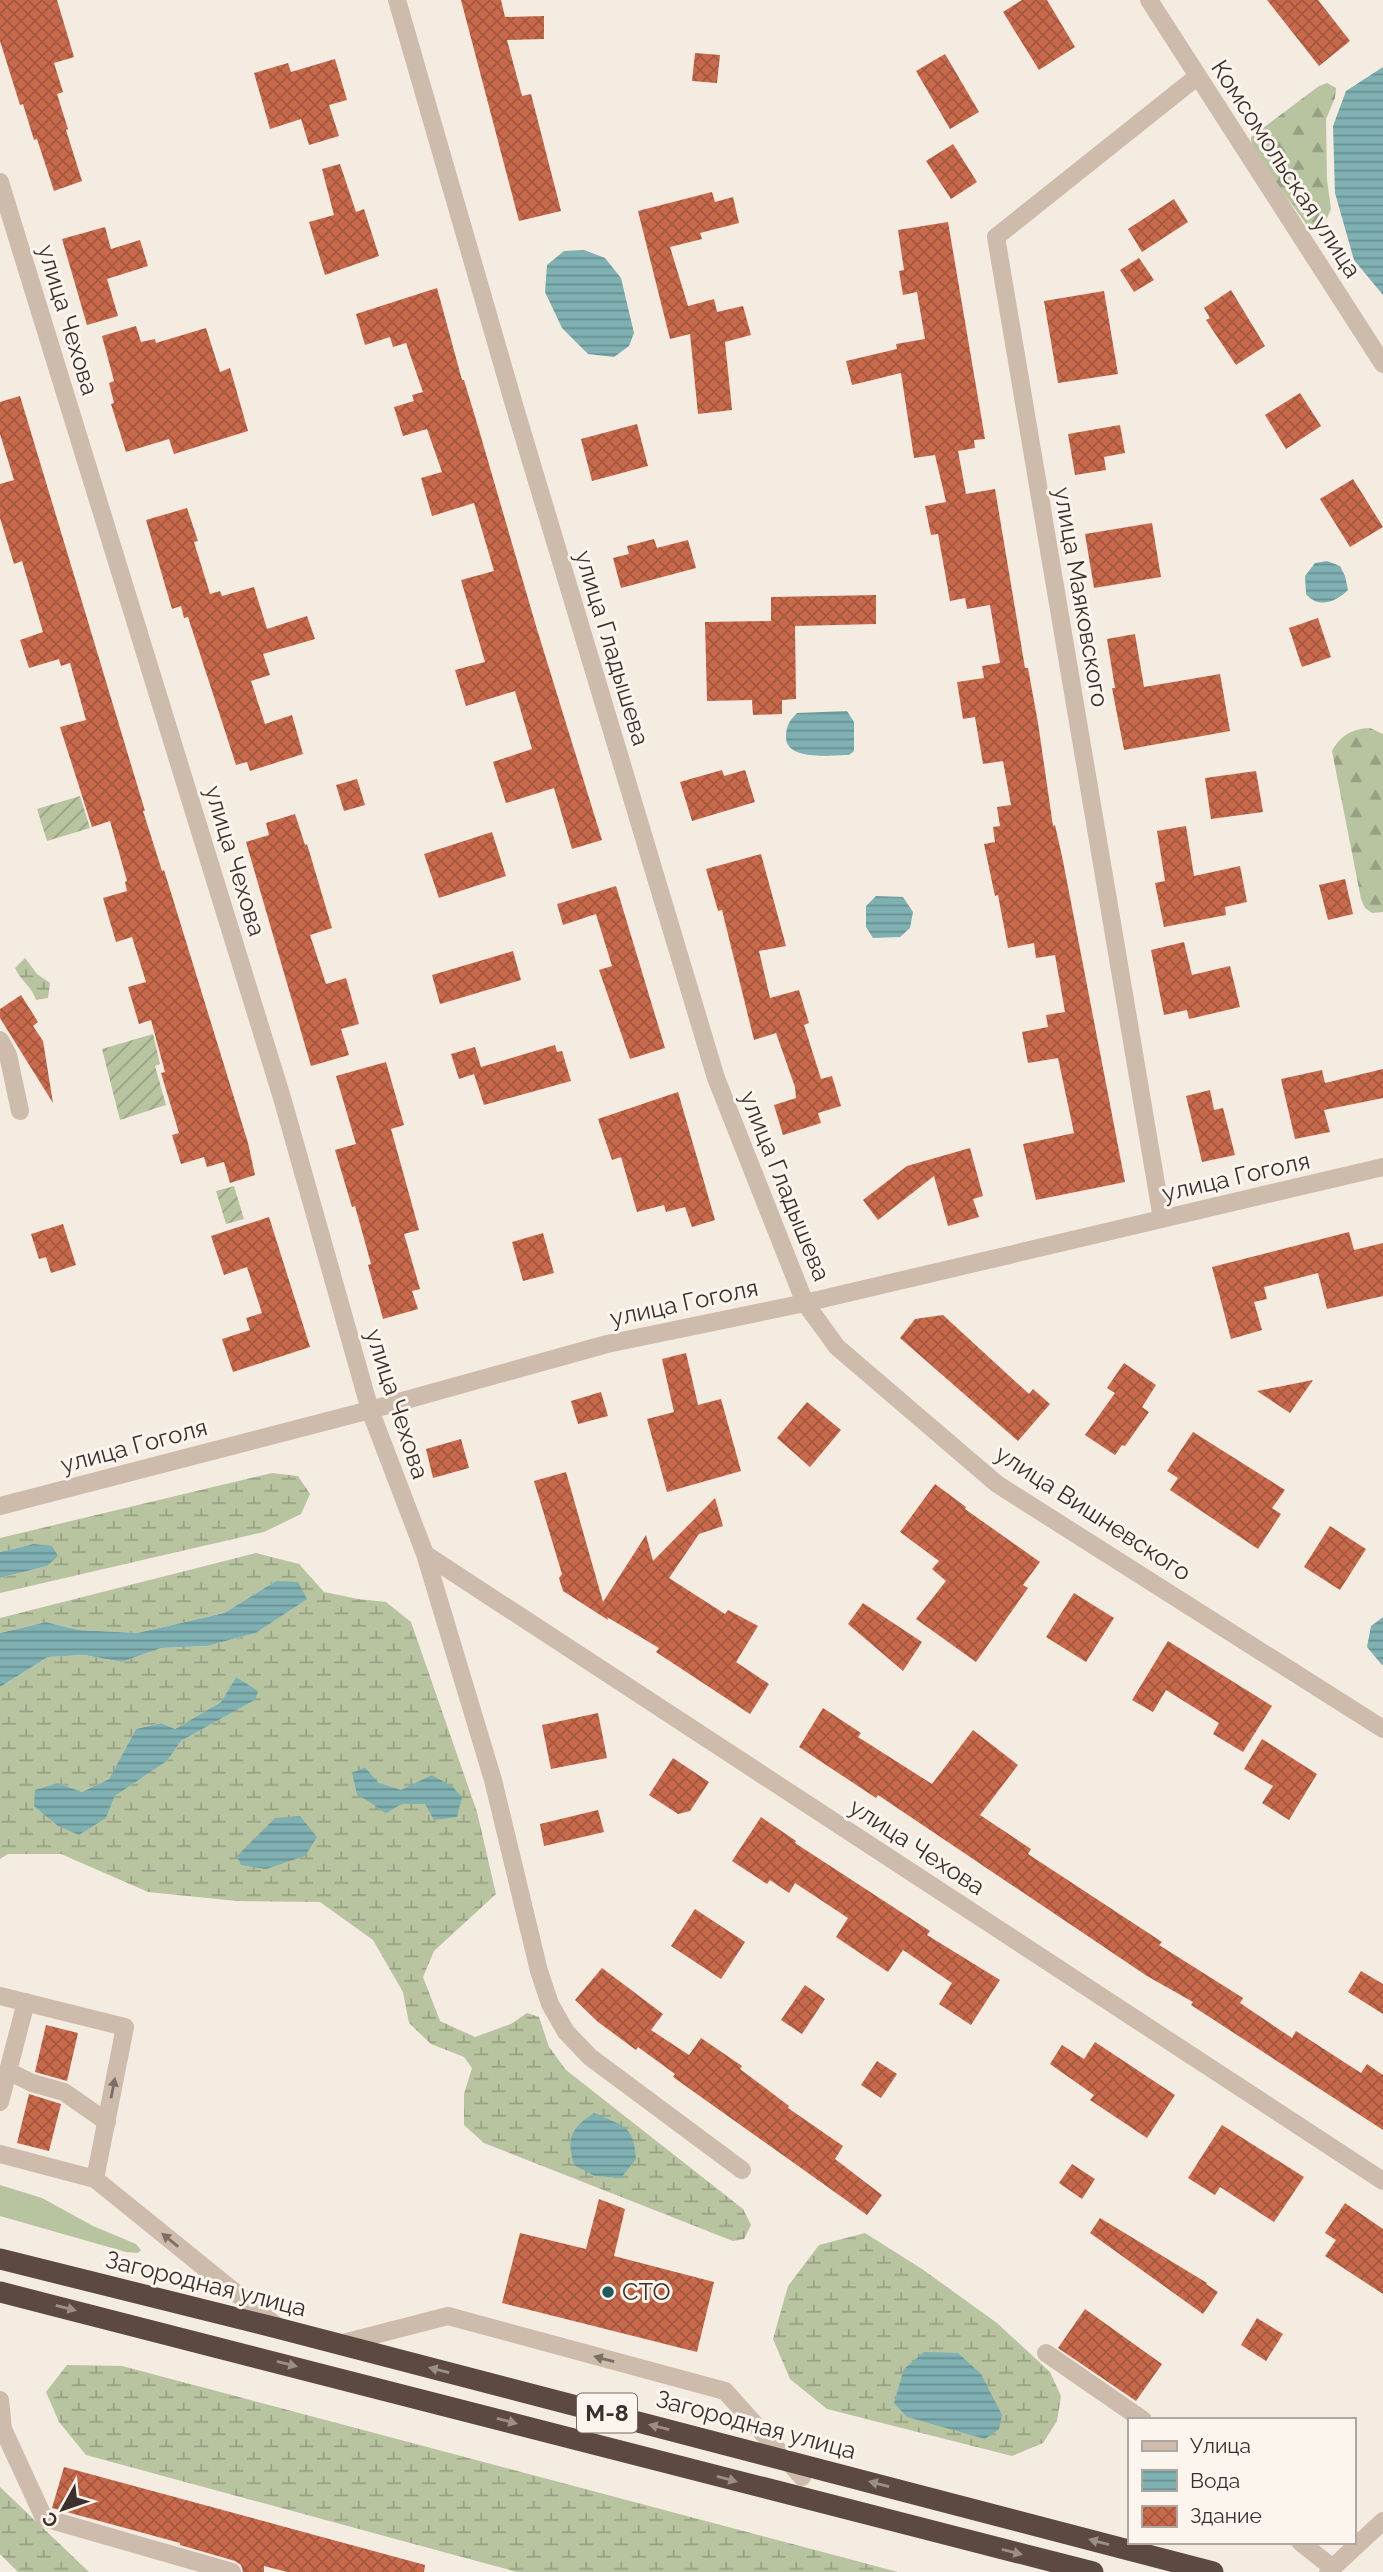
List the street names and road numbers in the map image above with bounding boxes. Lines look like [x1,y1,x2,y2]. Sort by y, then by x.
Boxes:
street label: Комсомольская улица [1205,54,1368,283]
street label: улица Чехова [32,241,105,399]
street label: улица Маяковского [1048,485,1115,709]
street label: улица Гладышева [569,547,656,749]
street label: улица Чехова [199,782,272,940]
street label: улица Гладышева [734,1087,837,1285]
street label: улица Гоголя [1159,1145,1313,1208]
street label: улица Гоголя [607,1273,761,1332]
street label: улица Чехова [360,1325,435,1482]
street label: улица Гоголя [57,1412,210,1479]
street label: улица Вишневского [990,1438,1197,1587]
street label: улица Чехова [844,1792,991,1901]
street label: Загородная улица [103,2245,310,2323]
street label: Загородная улица [653,2384,859,2465]
road number: М-8 [577,2394,637,2432]

